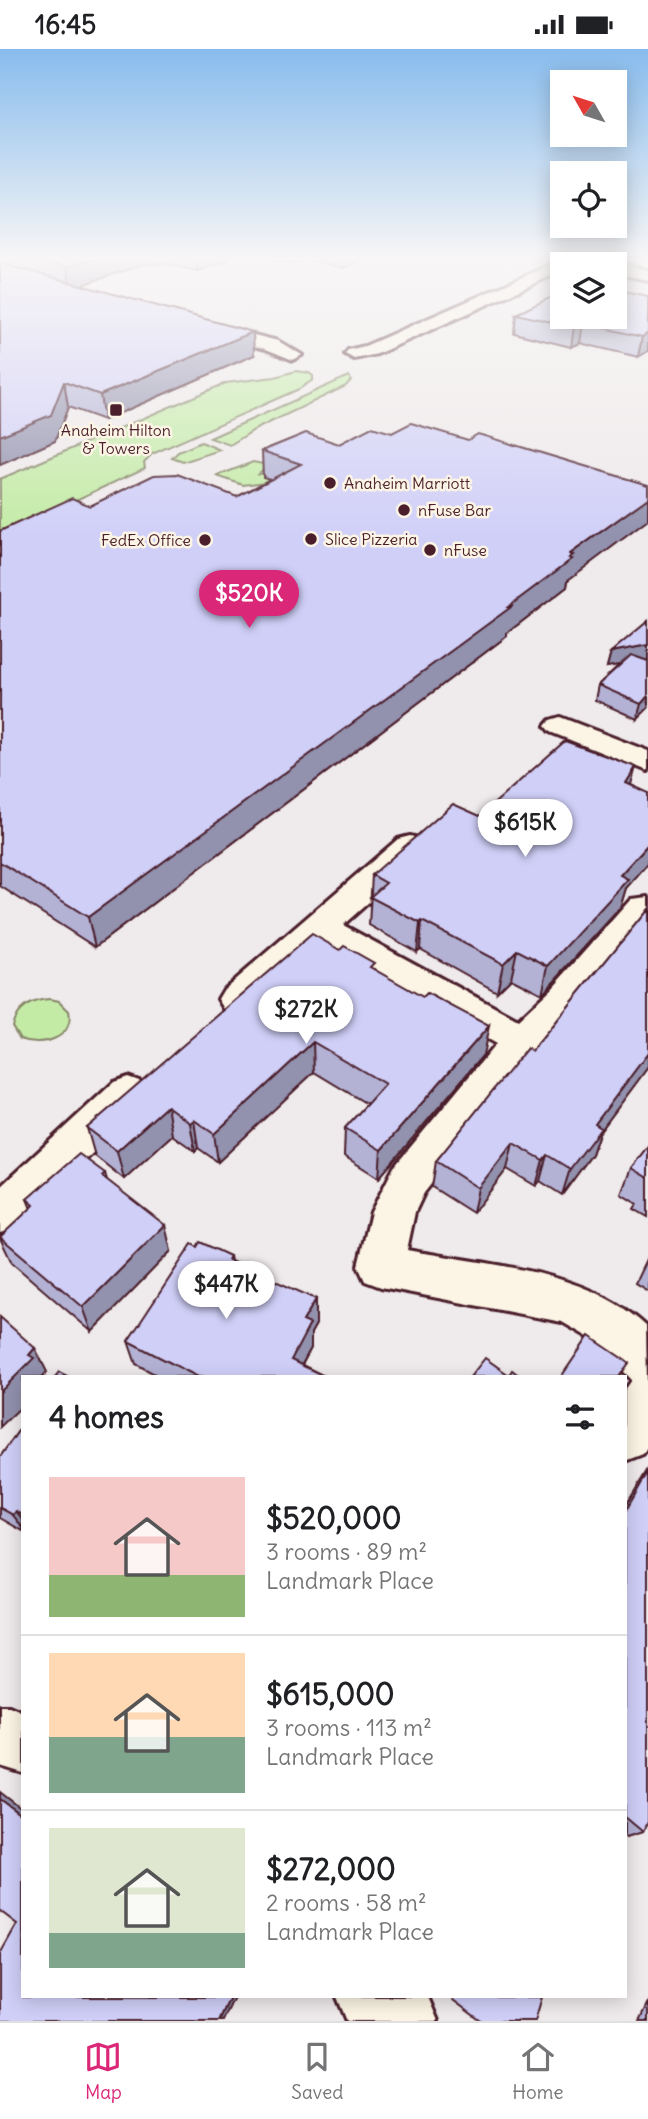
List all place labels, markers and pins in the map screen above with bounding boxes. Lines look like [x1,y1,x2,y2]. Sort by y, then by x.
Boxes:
marker: Anaheim Hilton & Towers [108,402,124,418]
place label: Anaheim Hilton & Towers [61,420,171,458]
place label: Anaheim Marriott [344,473,471,493]
marker: Anaheim Marriott [322,475,338,491]
place label: nFuse Bar [418,500,491,520]
marker: nFuse Bar [396,502,412,518]
place label: Slice Pizzeria [325,529,417,549]
place label: FedEx Office [101,530,191,550]
marker: Slice Pizzeria [303,531,319,547]
marker: FedEx Office [197,532,213,548]
place label: nFuse [444,540,487,560]
marker: nFuse [422,542,438,558]
pin: $520K [200,571,298,630]
pin: $615K [476,799,574,859]
pin: $272K [257,986,355,1046]
pin: $447K [177,1261,275,1321]

